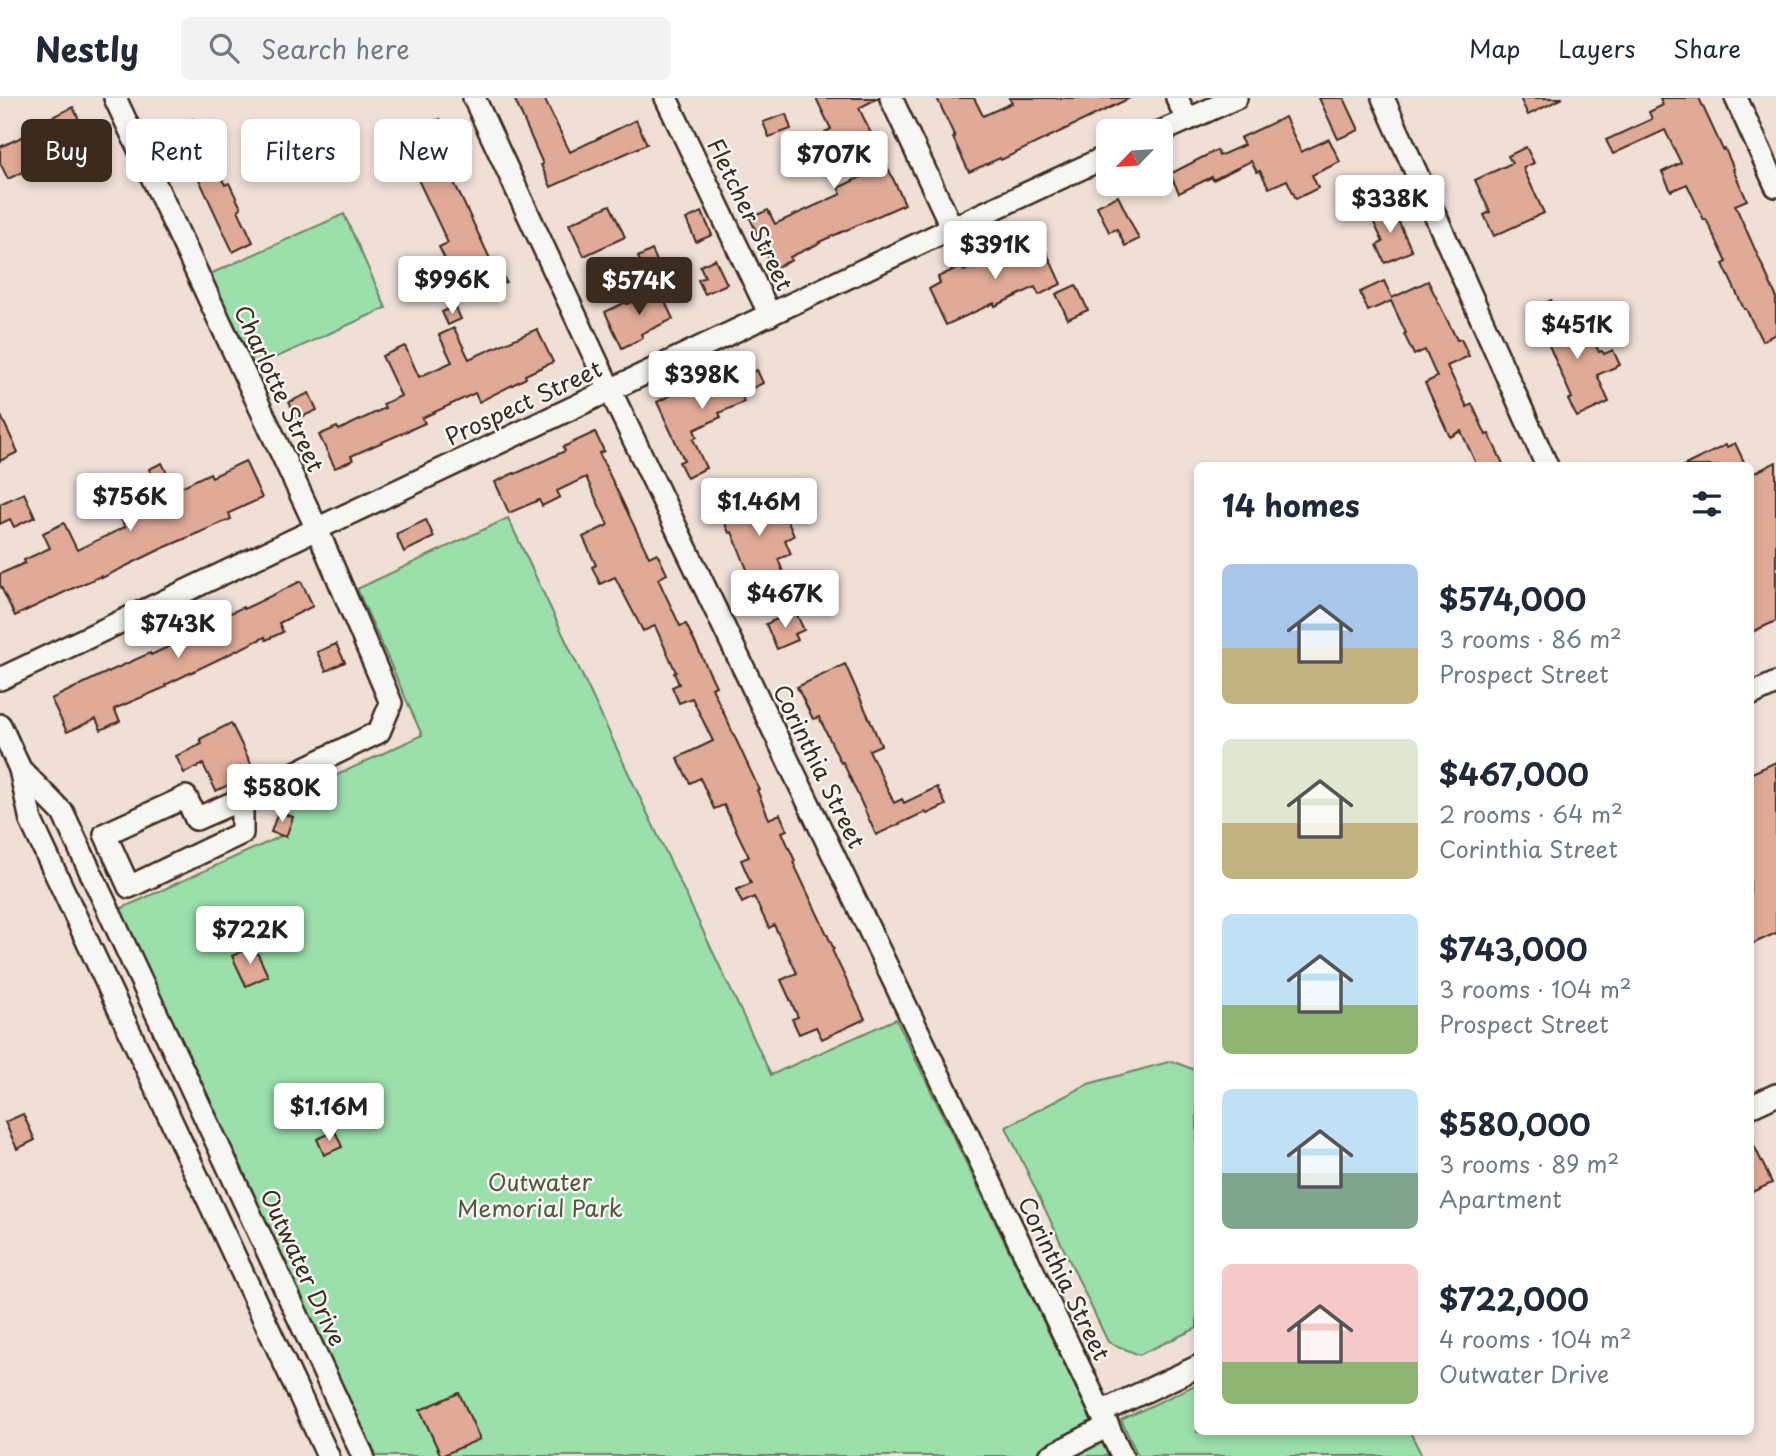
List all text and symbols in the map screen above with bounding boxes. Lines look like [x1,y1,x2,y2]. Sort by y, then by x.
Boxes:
search box [181,17,671,80]
text: Nestly [35,23,139,73]
icon: search [205,29,243,67]
text: Search here [261,29,410,68]
text: Map [1469,30,1520,66]
text: Layers [1558,30,1635,66]
text: Share [1673,30,1741,66]
chip: Buy [21,119,112,182]
chip: Rent [126,119,227,182]
chip: Filters [241,119,360,182]
chip: New [374,119,472,182]
north arrow [1096,119,1172,196]
map controls [1096,119,1173,196]
street label: Fletcher Street [699,132,803,296]
pin: $707K [785,132,883,191]
text: $707K [797,136,871,171]
pin: $338K [1341,176,1439,235]
text: $338K [1351,180,1429,215]
pin: $391K [946,222,1044,281]
text: $391K [960,226,1030,261]
pin: $996K [403,256,501,316]
pin: $574K [590,258,688,317]
text: $996K [414,261,490,296]
text: $574K [602,262,676,297]
street label: Charlotte Street [226,299,334,477]
pin: $451K [1528,302,1626,361]
text: $451K [1541,306,1613,341]
street label: Prospect Street [439,350,607,454]
pin: $398K [653,352,751,411]
text: $398K [665,356,739,391]
pin: $756K [81,474,179,533]
text: $756K [93,478,167,513]
pin: $1.46M [702,478,816,538]
text: 14 homes [1222,482,1360,527]
text: $1.46M [717,483,801,518]
icon: filters [1688,485,1726,523]
pin: $467K [736,570,834,630]
text: $467K [747,575,823,610]
text: $574,000 [1439,576,1586,621]
icon: home [1278,592,1362,676]
pin: $743K [129,601,227,660]
text: $743K [141,605,215,640]
text: 3 rooms · 86 m² [1439,621,1622,656]
text: Prospect Street [1439,656,1609,691]
street label: Corinthia Street [765,678,875,854]
text: $467,000 [1439,751,1589,796]
pin: $580K [233,764,331,824]
icon: home [1278,767,1362,851]
text: $580K [243,769,321,804]
text: 2 rooms · 64 m² [1439,796,1623,831]
text: Corinthia Street [1439,831,1618,866]
pin: $722K [201,906,299,966]
text: $722K [212,911,288,946]
text: $743,000 [1439,926,1588,971]
icon: home [1278,942,1362,1026]
text: 3 rooms · 104 m² [1439,971,1632,1006]
text: Prospect Street [1439,1006,1609,1041]
pin: $1.16M [272,1084,386,1143]
text: $1.16M [290,1088,368,1123]
text: $580,000 [1439,1101,1591,1146]
icon: home [1278,1117,1362,1201]
text: 3 rooms · 89 m² [1439,1146,1619,1181]
park label: Outwater Memorial Park [457,1164,623,1225]
text: Apartment [1439,1181,1562,1216]
street label: Outwater Drive [252,1183,356,1351]
street label: Corinthia Street [1010,1190,1120,1366]
text: $722,000 [1439,1276,1589,1321]
icon: home [1278,1292,1362,1376]
text: 4 rooms · 104 m² [1439,1321,1632,1356]
text: Outwater Drive [1439,1356,1609,1391]

